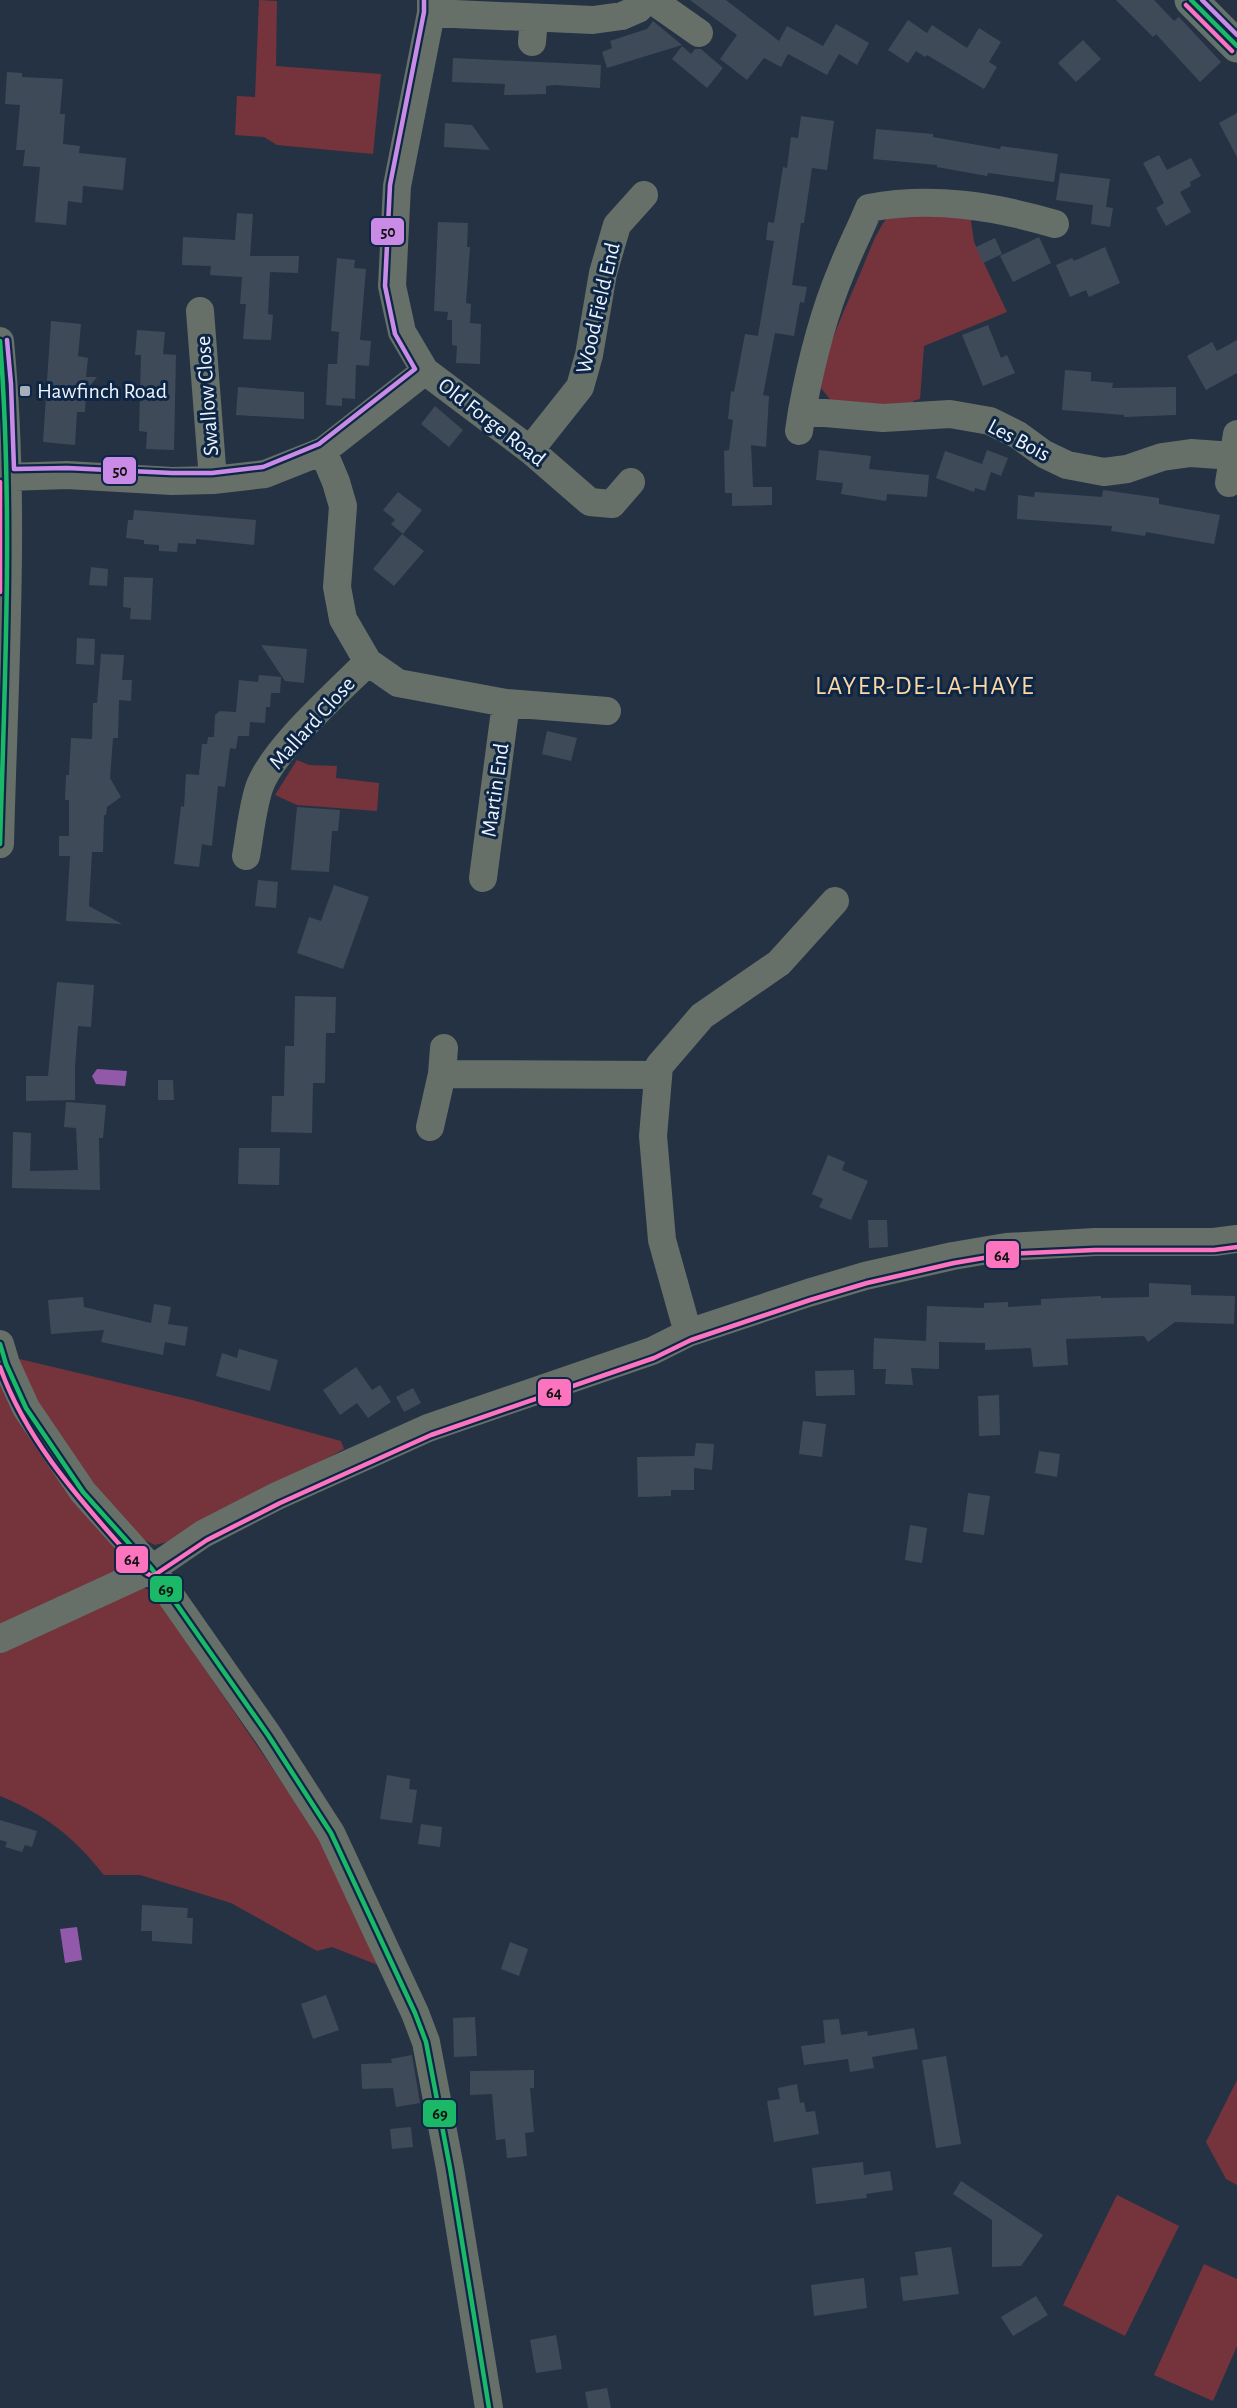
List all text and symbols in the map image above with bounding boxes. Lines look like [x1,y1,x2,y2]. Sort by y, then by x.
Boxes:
line badge: 50 [370,217,405,246]
text: 50 [380,224,396,240]
street label: Wood Field End [572,240,624,376]
street label: Swallow Close [192,335,222,457]
street label: Old Forge Road [434,374,550,470]
place label: Hawfinch Road [37,380,167,402]
marker: Hawfinch Road [18,384,32,398]
street label: Les Bois [984,415,1054,465]
line badge: 50 [102,456,137,485]
text: 50 [112,463,128,479]
street label: Mallard Close [265,672,359,774]
district label: LAYER-DE-LA-HAYE [815,673,1035,699]
street label: Martin End [478,742,512,838]
line badge: 64 [985,1240,1020,1269]
text: 64 [994,1248,1010,1264]
line badge: 64 [537,1378,572,1407]
text: 64 [546,1385,562,1401]
line badge: 64 [115,1545,149,1574]
text: 64 [124,1552,140,1568]
line badge: 69 [149,1575,183,1603]
text: 69 [158,1582,174,1598]
line badge: 69 [422,2099,457,2128]
text: 69 [432,2106,448,2122]

